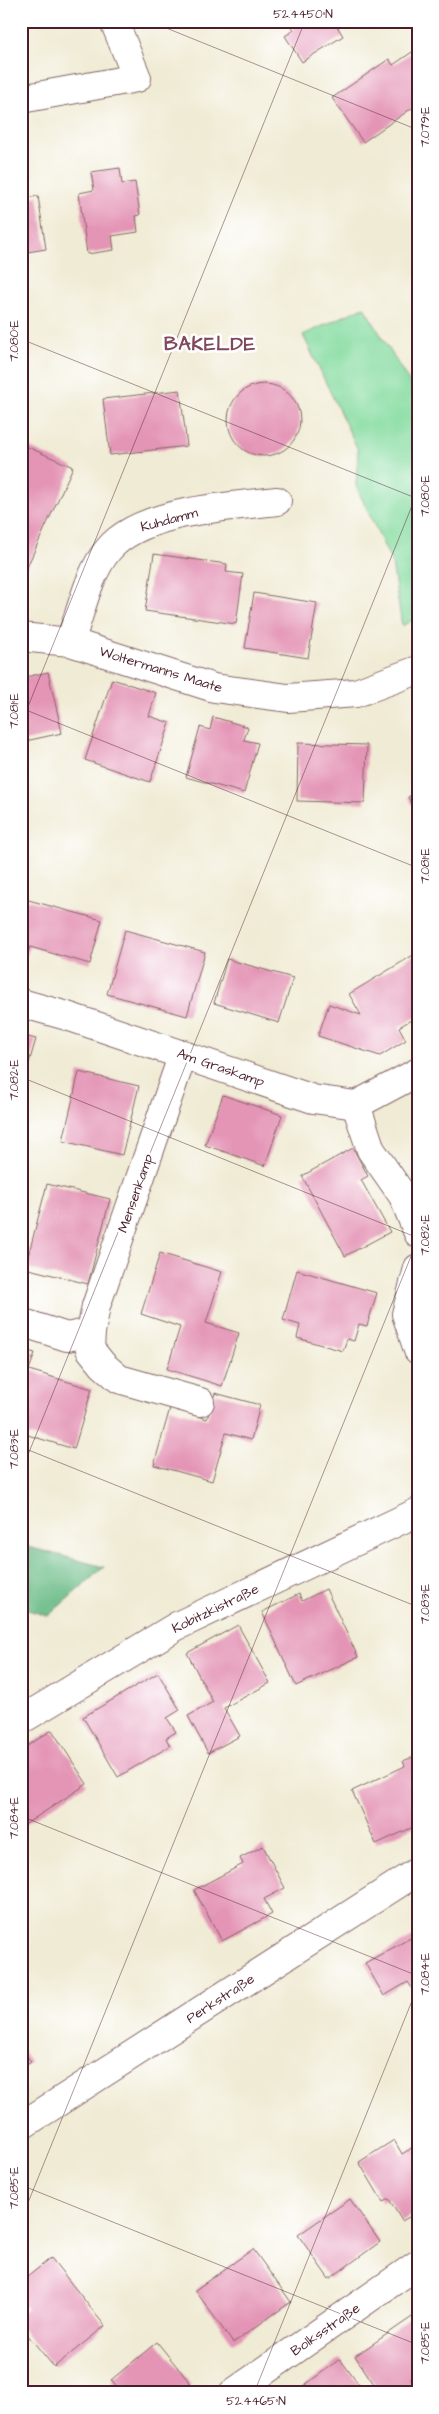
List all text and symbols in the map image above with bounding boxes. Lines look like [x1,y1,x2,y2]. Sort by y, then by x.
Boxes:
text: 52.4450°N [273,6,333,23]
text: 7.079°E [417,107,434,147]
text: 7.080°E [6,320,23,362]
district label: BAKELDE [164,331,256,358]
text: 7.080°E [417,475,434,517]
street label: Kuhdamm [138,503,200,537]
street label: Woltermanns Maate [97,642,225,698]
text: 7.081°E [6,693,23,729]
text: 7.081°E [417,848,434,884]
street label: Am Graskamp [174,1044,267,1092]
text: 7.082°E [6,1059,23,1101]
street label: Mensenkamp [113,1151,159,1235]
text: 7.082°E [417,1214,434,1256]
text: 7.083°E [6,1429,23,1469]
street label: Kobitzkistraße [168,1579,263,1639]
text: 7.083°E [417,1584,434,1624]
text: 7.084°E [6,1797,23,1839]
text: 7.084°E [417,1953,434,1995]
street label: Perkstraße [182,1969,259,2028]
text: 7.085°E [6,2167,23,2209]
street label: Bolksstraße [287,2298,365,2361]
text: 7.085°E [417,2322,434,2364]
text: 52.4465°N [226,2393,286,2410]

